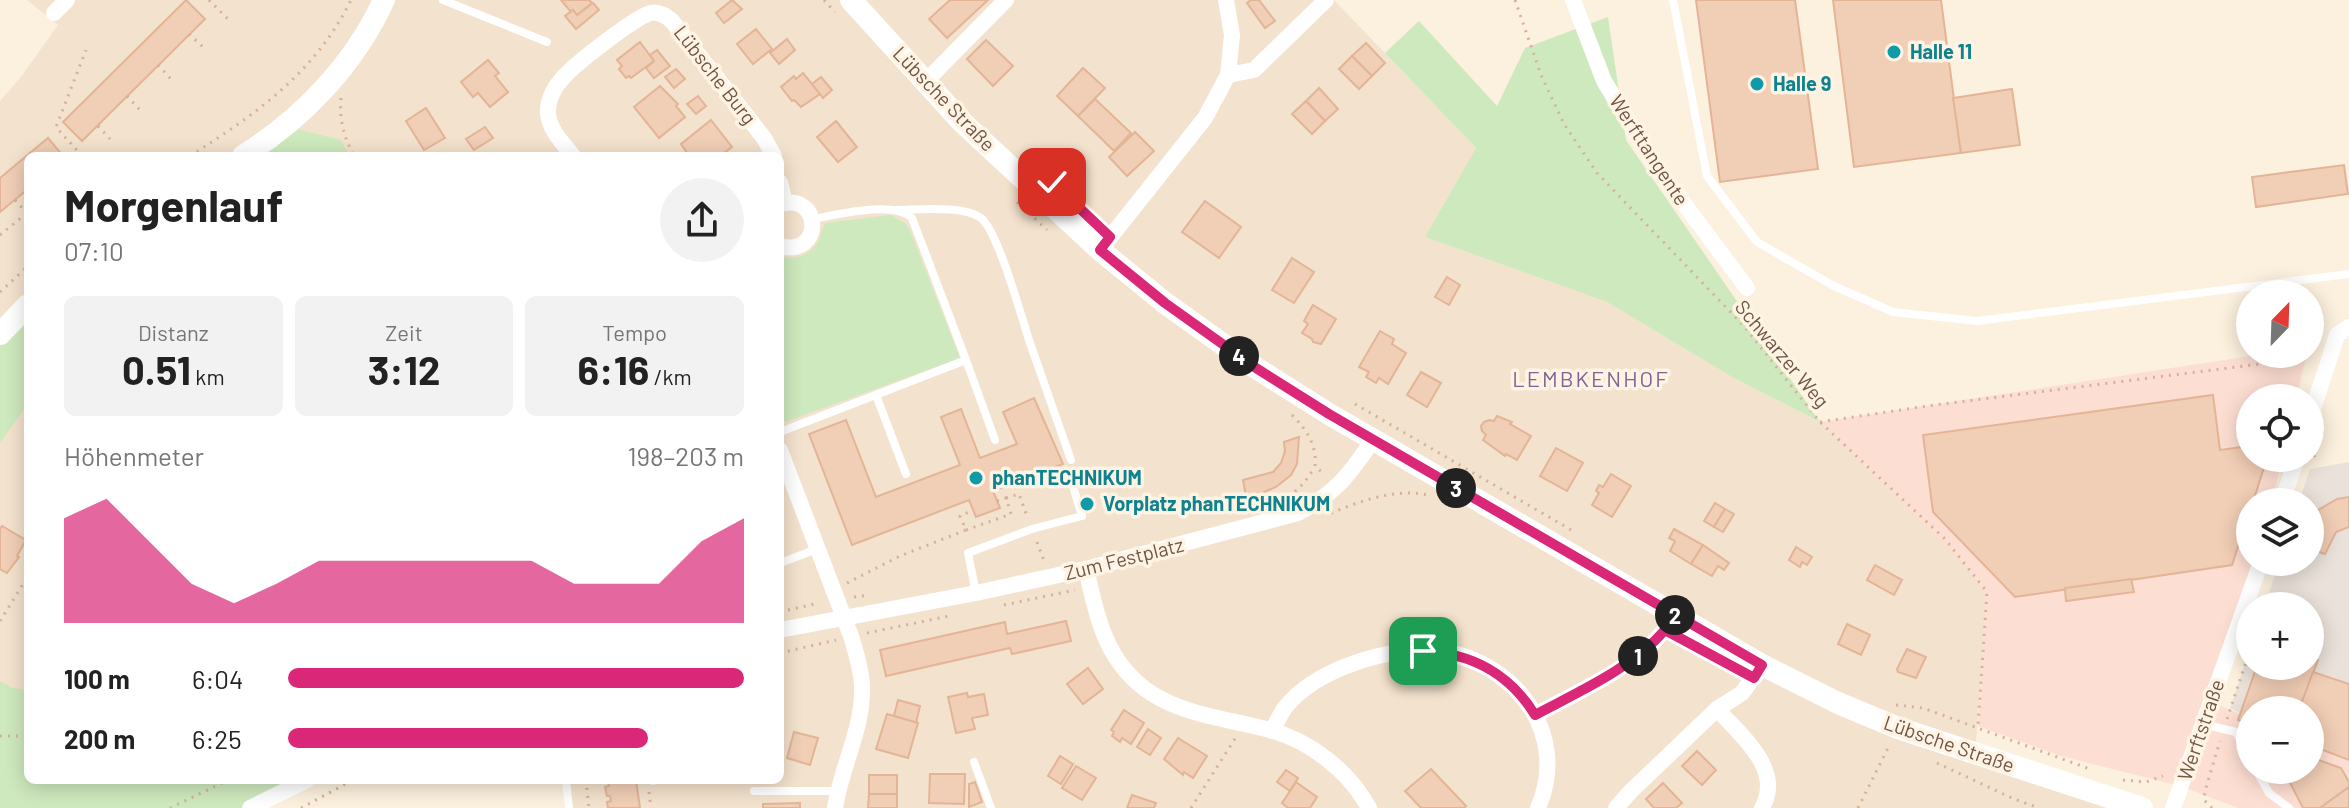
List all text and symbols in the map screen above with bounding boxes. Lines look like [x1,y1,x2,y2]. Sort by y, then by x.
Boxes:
street label: Lübsche Burg [670,20,762,129]
place label: Halle 11 [1910,39,1972,63]
street label: Lübsche Straße [889,41,1001,156]
marker: Halle 11 [1885,43,1903,61]
place label: Halle 9 [1773,71,1831,95]
marker: Halle 9 [1748,75,1766,93]
street label: Werfttangente [1605,90,1695,209]
pin [1018,148,1086,216]
icon: check [1030,160,1074,204]
text: Morgenlauf [64,178,283,231]
button: share [660,178,744,262]
text: 07:10 [64,235,124,266]
north arrow [2236,280,2324,368]
map controls [2236,280,2324,784]
street label: Schwarzer Weg [1731,295,1835,412]
text: Distanz [138,319,209,345]
text: Zeit [385,319,423,345]
text: Tempo [602,319,667,345]
pin: 4 [1219,336,1259,376]
text: 4 [1232,343,1246,369]
text: 0.51 [122,345,191,393]
text: 3:12 [368,345,440,393]
text: 6:16 [578,345,649,393]
text: km [191,363,225,389]
text: /km [649,363,692,389]
district label: LEMBKENHOF [1512,365,1670,391]
button: locate [2236,384,2324,472]
text: Höhenmeter [64,440,204,471]
text: 198–203 m [627,440,744,471]
place label: phanTECHNIKUM [992,465,1142,489]
pin: 3 [1436,468,1476,508]
marker: phanTECHNIKUM [967,469,985,487]
text: 3 [1450,475,1462,501]
button: layers [2236,488,2324,576]
place label: Vorplatz phanTECHNIKUM [1103,491,1330,515]
marker: Vorplatz phanTECHNIKUM [1078,495,1096,513]
street label: Zum Festplatz [1062,532,1186,584]
button: + [2236,592,2324,680]
pin: 2 [1655,595,1695,635]
text: 2 [1669,602,1681,628]
pin [1389,617,1457,685]
icon: arrive [1401,629,1445,673]
pin: 1 [1618,636,1658,676]
text: 1 [1634,643,1642,669]
text: 100 m [64,663,130,694]
text: 6:04 [192,663,243,694]
street label: Werftstraße [2172,676,2229,783]
button: − [2236,696,2324,784]
street label: Lübsche Straße [1881,709,2018,777]
text: 200 m [64,723,135,754]
text: 6:25 [192,723,242,754]

